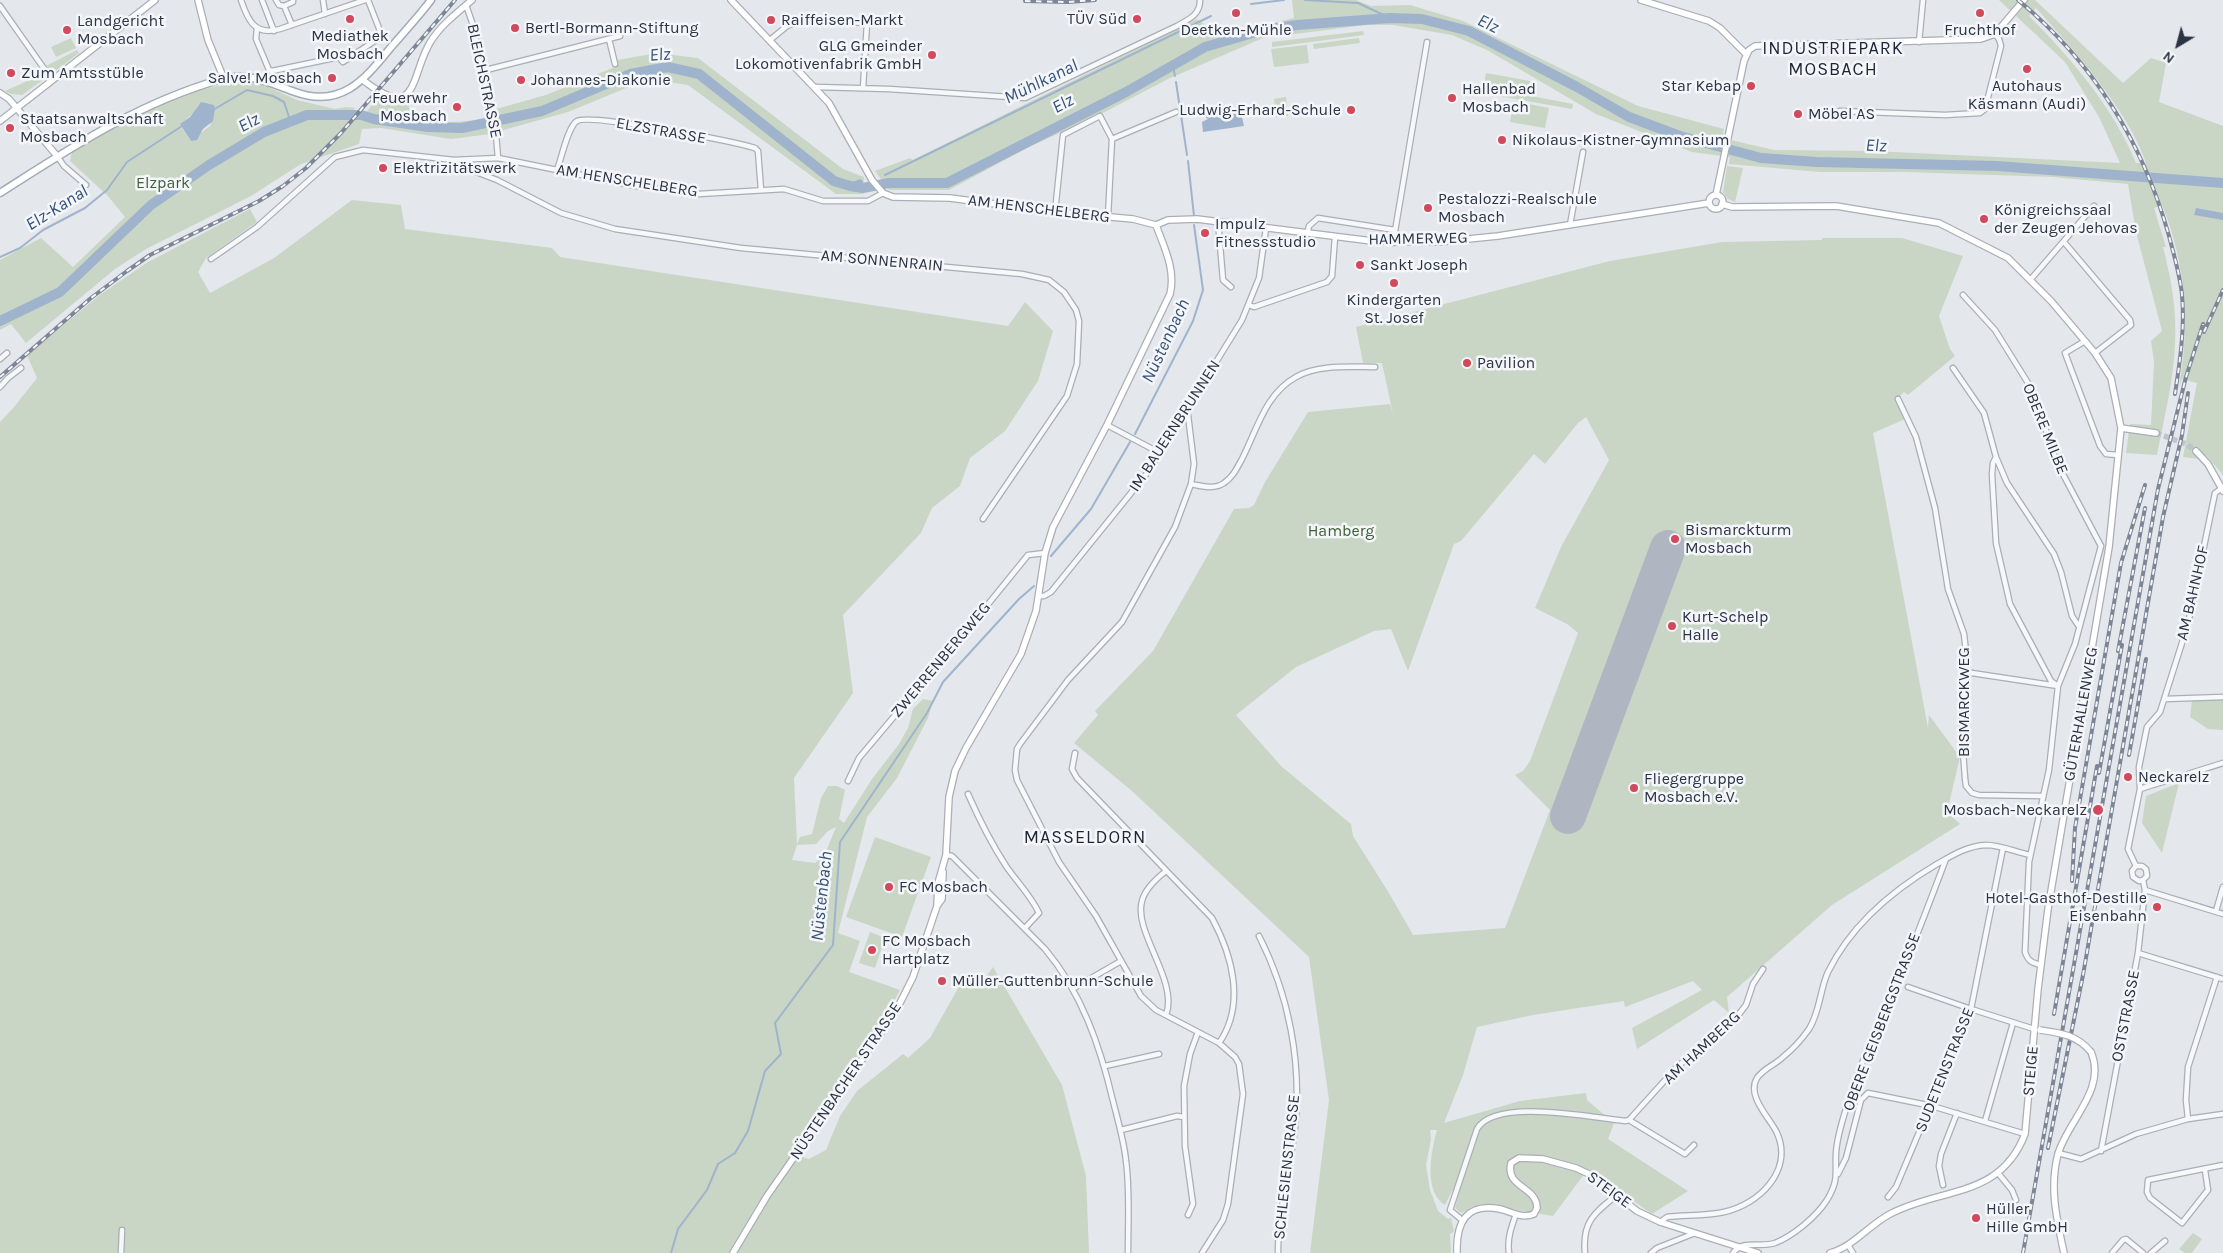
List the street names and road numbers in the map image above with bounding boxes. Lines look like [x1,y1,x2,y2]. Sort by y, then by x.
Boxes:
street label: BLEICHSTRASSE [463,22,505,140]
street label: ELZSTRASSE [615,114,707,148]
street label: AM HENSCHELBERG [555,160,699,202]
street label: AM HENSCHELBERG [967,191,1111,227]
street label: HAMMERWEG [1368,229,1468,249]
street label: AM SONNENRAIN [820,246,944,276]
street label: IM BAUERNBRUNNEN [1125,357,1225,495]
street label: OBERE MILBE [2018,381,2072,477]
street label: AM BAHNHOF [2173,544,2213,642]
street label: ZWERRENBERGWEG [887,598,995,722]
street label: GÜTERHALLENWEG [2060,645,2102,783]
street label: BISMARCKWEG [1954,647,1974,757]
street label: OBERE GEISBERGSTRASSE [1839,930,1925,1114]
street label: OSTSTRASSE [2108,969,2144,1063]
street label: NÜSTENBACHER STRASSE [786,998,906,1164]
street label: SUDETENSTRASSE [1911,1005,1979,1135]
street label: AM HAMBERG [1659,1007,1745,1089]
street label: STEIGE [2019,1045,2043,1097]
street label: SCHLESIENSTRASSE [1270,1094,1304,1240]
street label: STEIGE [1583,1167,1635,1213]

